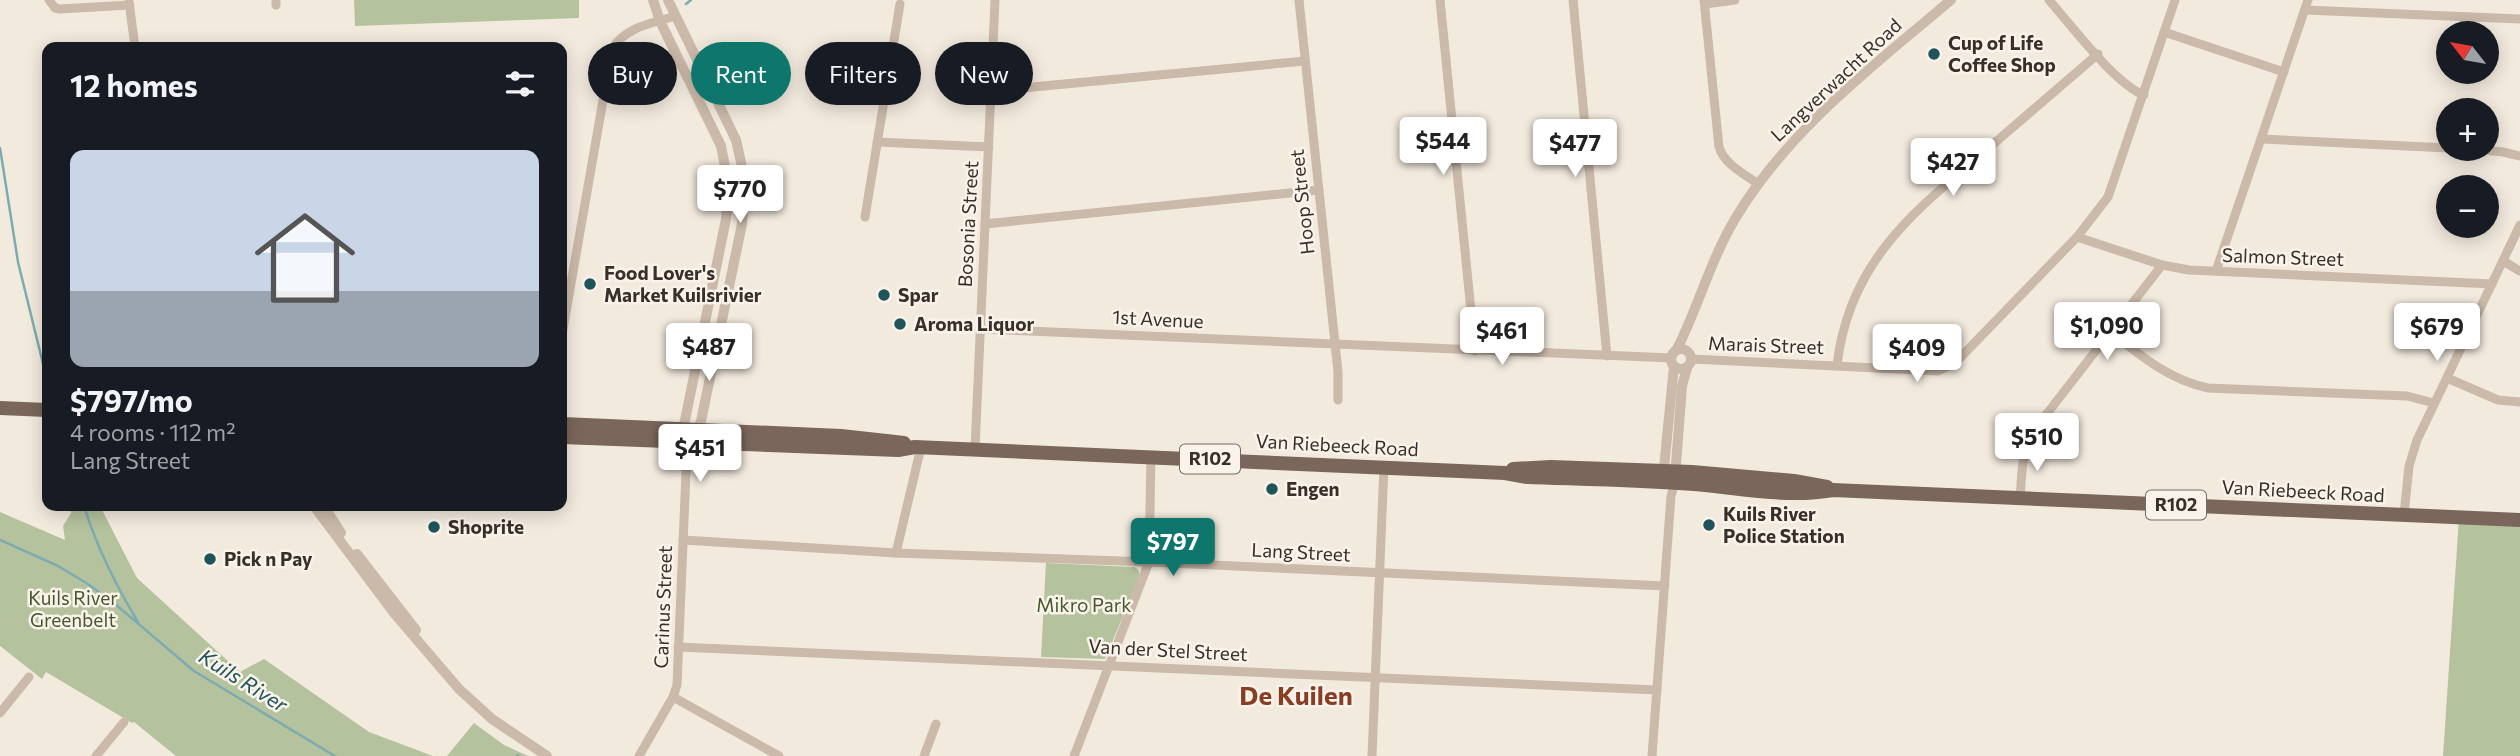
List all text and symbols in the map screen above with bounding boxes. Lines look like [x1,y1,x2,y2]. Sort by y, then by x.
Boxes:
street label: Langverwacht Road [1766,13,1906,146]
north arrow [2436,21,2499,84]
map controls [2436,21,2499,238]
place label: Cup of Life Coffee Shop [1948,31,2056,76]
chip: Buy [588,42,677,105]
chip: Rent [691,42,791,105]
chip: Filters [805,42,921,105]
chip: New [935,42,1033,105]
marker: Cup of Life Coffee Shop [1926,46,1942,62]
icon: filters [501,65,539,103]
text: 12 homes [70,66,198,103]
button: + [2436,98,2499,161]
pin: $544 [1402,118,1484,177]
pin: $477 [1534,120,1616,179]
text: $544 [1416,126,1470,154]
text: $477 [1549,128,1601,156]
pin: $427 [1912,138,1994,198]
text: $427 [1927,147,1979,175]
street label: Hoop Street [1285,148,1318,256]
street label: Bosonia Street [953,160,982,288]
pin: $770 [699,166,781,225]
text: $770 [713,174,767,202]
button: − [2436,175,2499,238]
icon: home [242,195,368,321]
street label: Salmon Street [2222,243,2345,270]
place label: Food Lover's Market Kuilsrivier [604,261,762,306]
marker: Food Lover's Market Kuilsrivier [582,276,598,292]
place label: Spar [898,283,939,306]
marker: Spar [876,287,892,303]
pin: $1,090 [2050,302,2164,362]
pin: $679 [2396,304,2478,363]
street label: 1st Avenue [1112,305,1204,332]
pin: $461 [1461,308,1543,367]
text: $1,090 [2070,311,2144,339]
place label: Aroma Liquor [914,312,1034,335]
text: $679 [2410,312,2464,340]
marker: Aroma Liquor [892,316,908,332]
text: $461 [1476,316,1528,344]
pin: $487 [668,324,750,383]
pin: $409 [1876,324,1958,384]
street label: Marais Street [1708,331,1825,358]
text: $487 [682,332,736,360]
text: $409 [1889,333,1945,361]
text: $797/mo [70,381,193,418]
pin: $510 [1996,414,2078,473]
text: 4 rooms · 112 m² [70,418,235,446]
text: $510 [2011,422,2063,450]
pin: $451 [659,424,741,484]
street label: Van Riebeeck Road [1255,429,1419,460]
text: $451 [674,433,726,461]
road number: R102 [1180,444,1240,474]
text: Lang Street [70,446,190,474]
street label: Van Riebeeck Road [2221,475,2385,506]
place label: Engen [1286,477,1340,500]
marker: Engen [1264,481,1280,497]
road number: R102 [2146,490,2206,520]
place label: Kuils River Police Station [1723,502,1845,547]
place label: Shoprite [448,515,524,538]
marker: Kuils River Police Station [1701,517,1717,533]
pin: $797 [1132,518,1214,578]
marker: Shoprite [426,519,442,535]
text: $797 [1147,527,1199,555]
street label: Lang Street [1251,537,1351,566]
street label: Carinus Street [649,545,676,669]
place label: Pick n Pay [224,547,313,570]
marker: Pick n Pay [202,551,218,567]
park label: Kuils River Greenbelt [28,586,118,631]
park label: Mikro Park [1036,593,1132,616]
street label: Van der Stel Street [1088,634,1248,665]
water label: Kuils River [195,643,293,717]
district label: De Kuilen [1239,679,1353,710]

